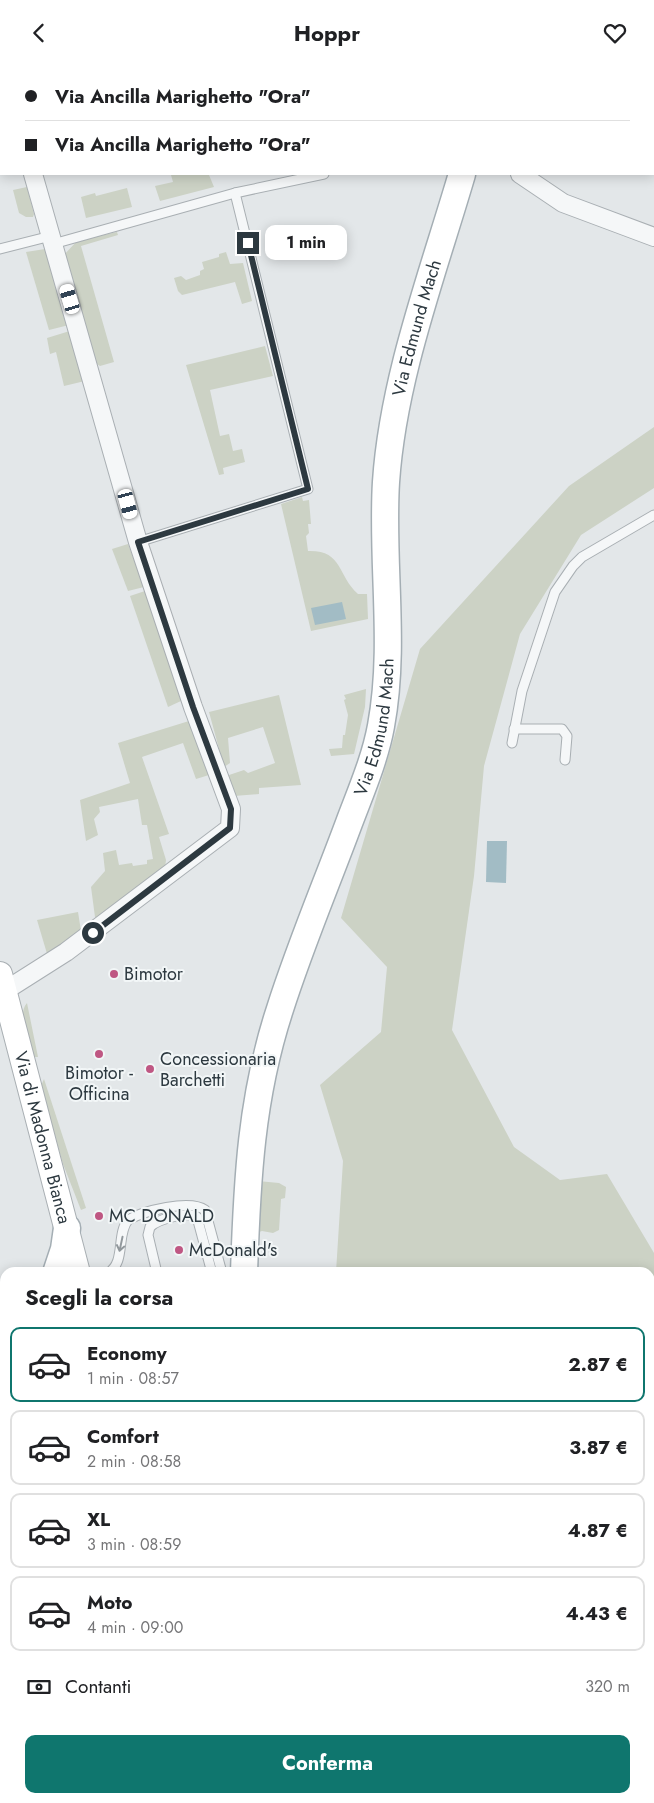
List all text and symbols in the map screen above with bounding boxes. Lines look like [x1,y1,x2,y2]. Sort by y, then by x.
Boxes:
text: Hoppr [294,17,360,49]
icon: back [25,19,53,47]
icon: heart [601,19,629,47]
text: Via Ancilla Marighetto "Ora" [55,83,311,110]
text: Via Ancilla Marighetto "Ora" [55,131,311,158]
callout: 1 min [266,225,348,261]
text: 1 min [286,231,326,254]
route end [237,232,259,254]
street label: Via Edmund Mach [386,256,448,399]
car [58,282,81,316]
car [116,488,139,520]
street label: Via Edmund Mach [348,658,401,800]
route start [82,922,104,944]
place label: Bimotor [124,961,184,987]
marker: Bimotor [108,968,120,980]
place label: Concessionaria Barchetti [160,1046,276,1093]
street label: Via di Madonna Bianca [8,1048,78,1227]
marker: Bimotor - Officina [93,1048,105,1060]
place label: Bimotor - Officina [65,1060,133,1107]
marker: Concessionaria Barchetti [144,1063,156,1075]
place label: MC DONALD [109,1203,214,1229]
marker: MC DONALD [93,1210,105,1222]
one-way arrow [116,1235,125,1251]
place label: McDonald's [189,1237,277,1263]
marker: McDonald's [173,1244,185,1256]
text: Scegli la corsa [25,1281,173,1313]
text: Economy [87,1340,167,1367]
icon: car [27,1342,72,1387]
text: 2.87 € [568,1351,628,1378]
text: 1 min · 08:57 [87,1367,179,1390]
text: Comfort [87,1423,159,1450]
icon: car [27,1425,72,1470]
text: 3.87 € [569,1434,628,1461]
text: 2 min · 08:58 [87,1450,181,1473]
text: XL [87,1506,110,1533]
icon: car [27,1508,72,1553]
text: 4.87 € [567,1517,628,1544]
text: 3 min · 08:59 [87,1533,181,1556]
text: Moto [87,1589,132,1616]
icon: car [27,1591,72,1636]
text: 4.43 € [565,1600,628,1627]
text: 4 min · 09:00 [87,1616,183,1639]
icon: cash [25,1673,53,1701]
text: Contanti [65,1673,132,1700]
text: 320 m [585,1675,630,1698]
button: Conferma [25,1735,630,1793]

